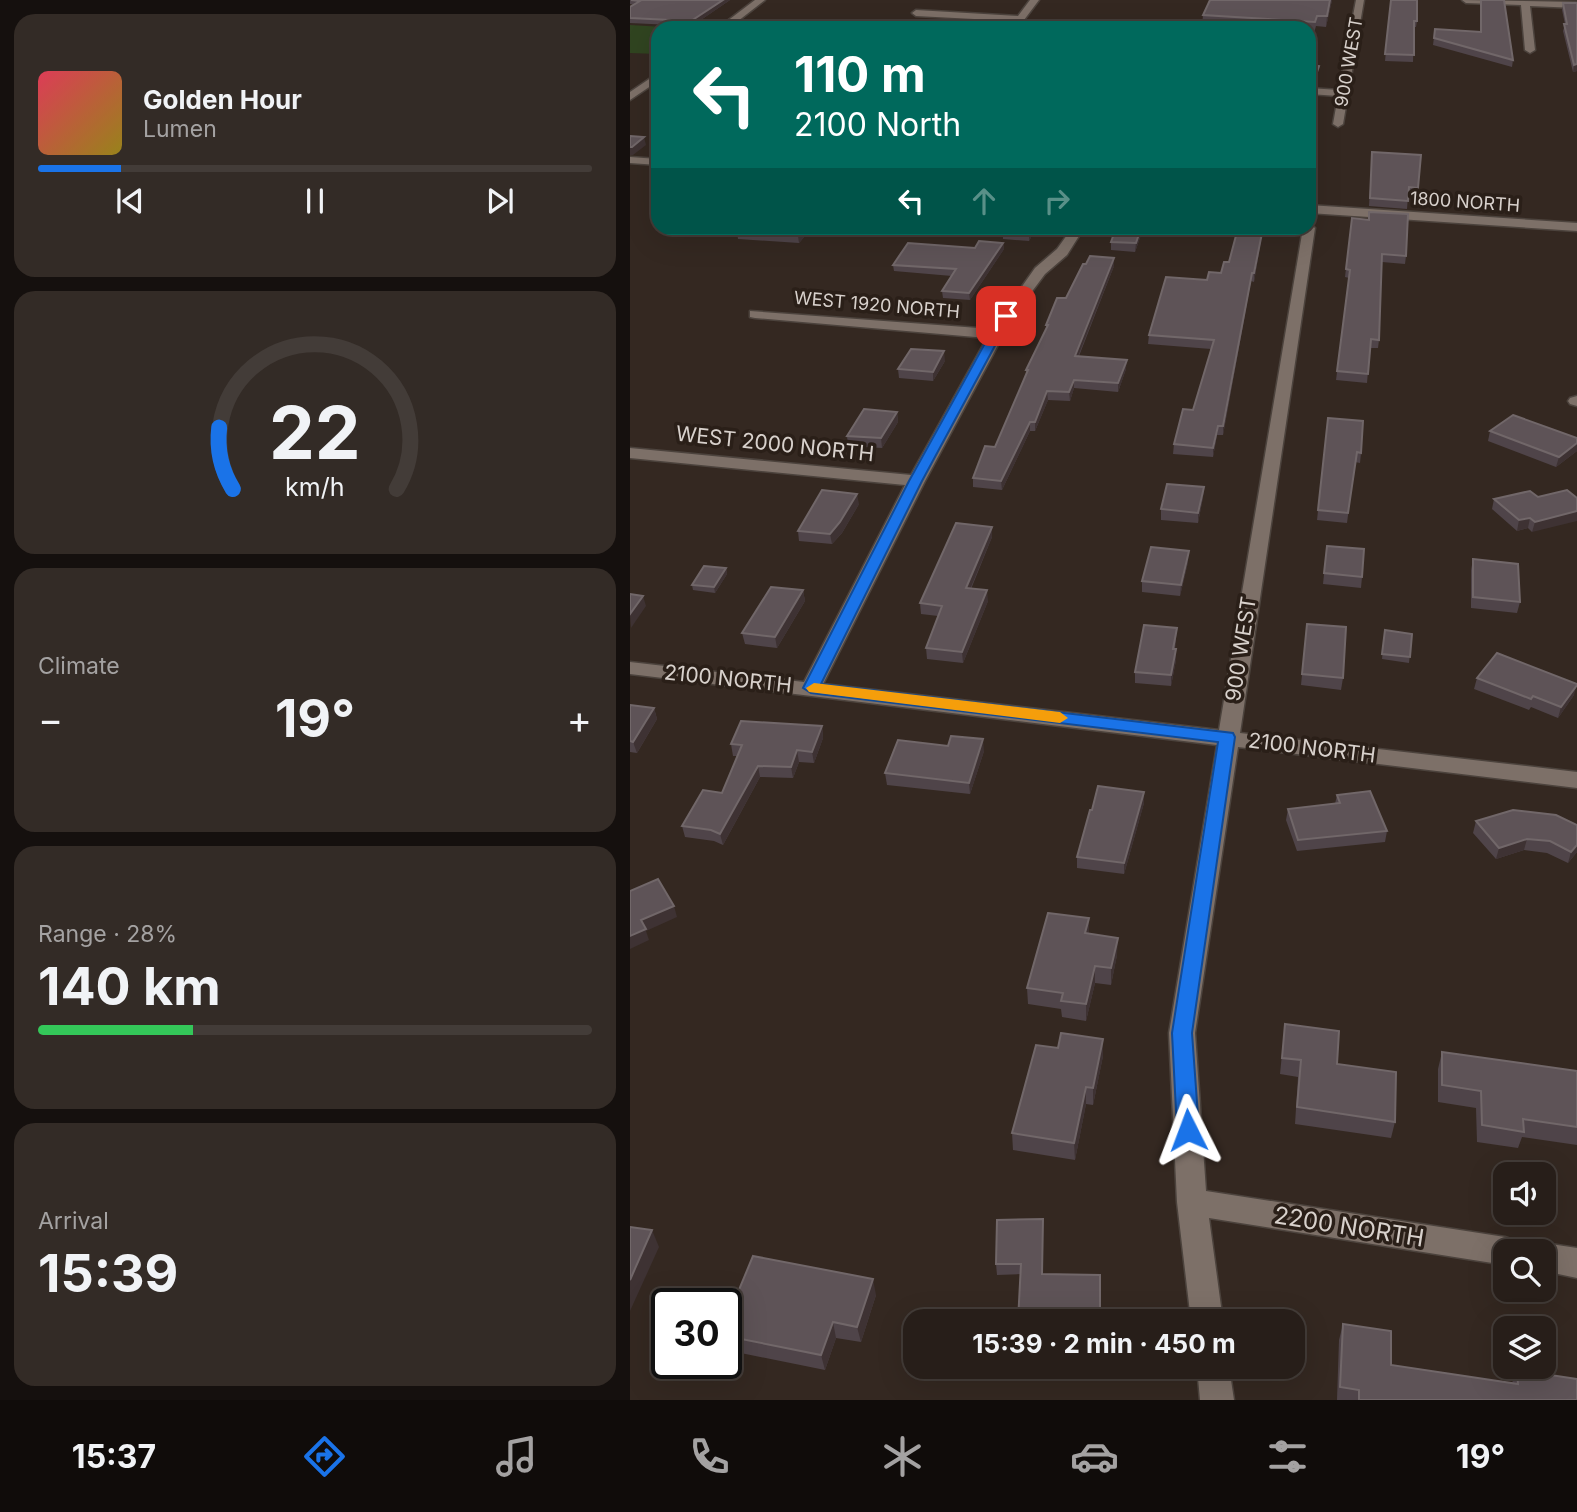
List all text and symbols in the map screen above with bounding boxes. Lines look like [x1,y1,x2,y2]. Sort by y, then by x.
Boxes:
street label: 900 WEST [1330,15,1367,108]
text: 110 m [794,45,926,104]
icon: left [679,49,770,140]
text: Golden Hour [143,84,302,115]
text: 2100 North [794,105,961,144]
text: Lumen [143,115,217,143]
icon: previous [111,182,149,220]
icon: pause [296,182,334,220]
icon: next [481,182,519,220]
icon: left [892,182,930,220]
icon: ahead [965,182,1003,220]
icon: right [1038,182,1076,220]
street label: 1800 NORTH [1409,187,1521,216]
pin [976,286,1036,346]
street label: WEST 1920 NORTH [793,287,961,322]
icon: arrive [987,297,1025,335]
text: 22 [269,388,361,477]
street label: WEST 2000 NORTH [675,421,875,466]
text: km/h [285,472,345,502]
street label: 900 WEST [1220,595,1261,703]
text: Climate [38,652,120,680]
street label: 2100 NORTH [663,659,793,698]
text: 19° [275,687,355,750]
text: − [38,696,63,742]
text: + [567,696,592,742]
street label: 2100 NORTH [1247,727,1377,768]
text: Range · 28% [38,920,177,948]
text: 140 km [38,955,221,1018]
position arrow [1151,1093,1225,1167]
map controls [1493,1162,1556,1379]
button: sound [1493,1162,1556,1225]
street label: 2200 NORTH [1272,1200,1426,1253]
text: Arrival [38,1207,109,1235]
button: search [1493,1239,1556,1302]
text: 15:39 [38,1242,178,1305]
speed limit sign: 30 [651,1288,742,1379]
button: layers [1493,1316,1556,1379]
text: 15:39 · 2 min · 450 m [972,1328,1236,1359]
icon: directions [300,1432,349,1481]
icon: music [492,1432,541,1481]
icon: phone [685,1432,734,1481]
icon: climate [878,1432,927,1481]
icon: car [1070,1432,1119,1481]
icon: filters [1263,1432,1312,1481]
text: 15:37 [72,1437,156,1476]
text: 19° [1456,1437,1505,1476]

